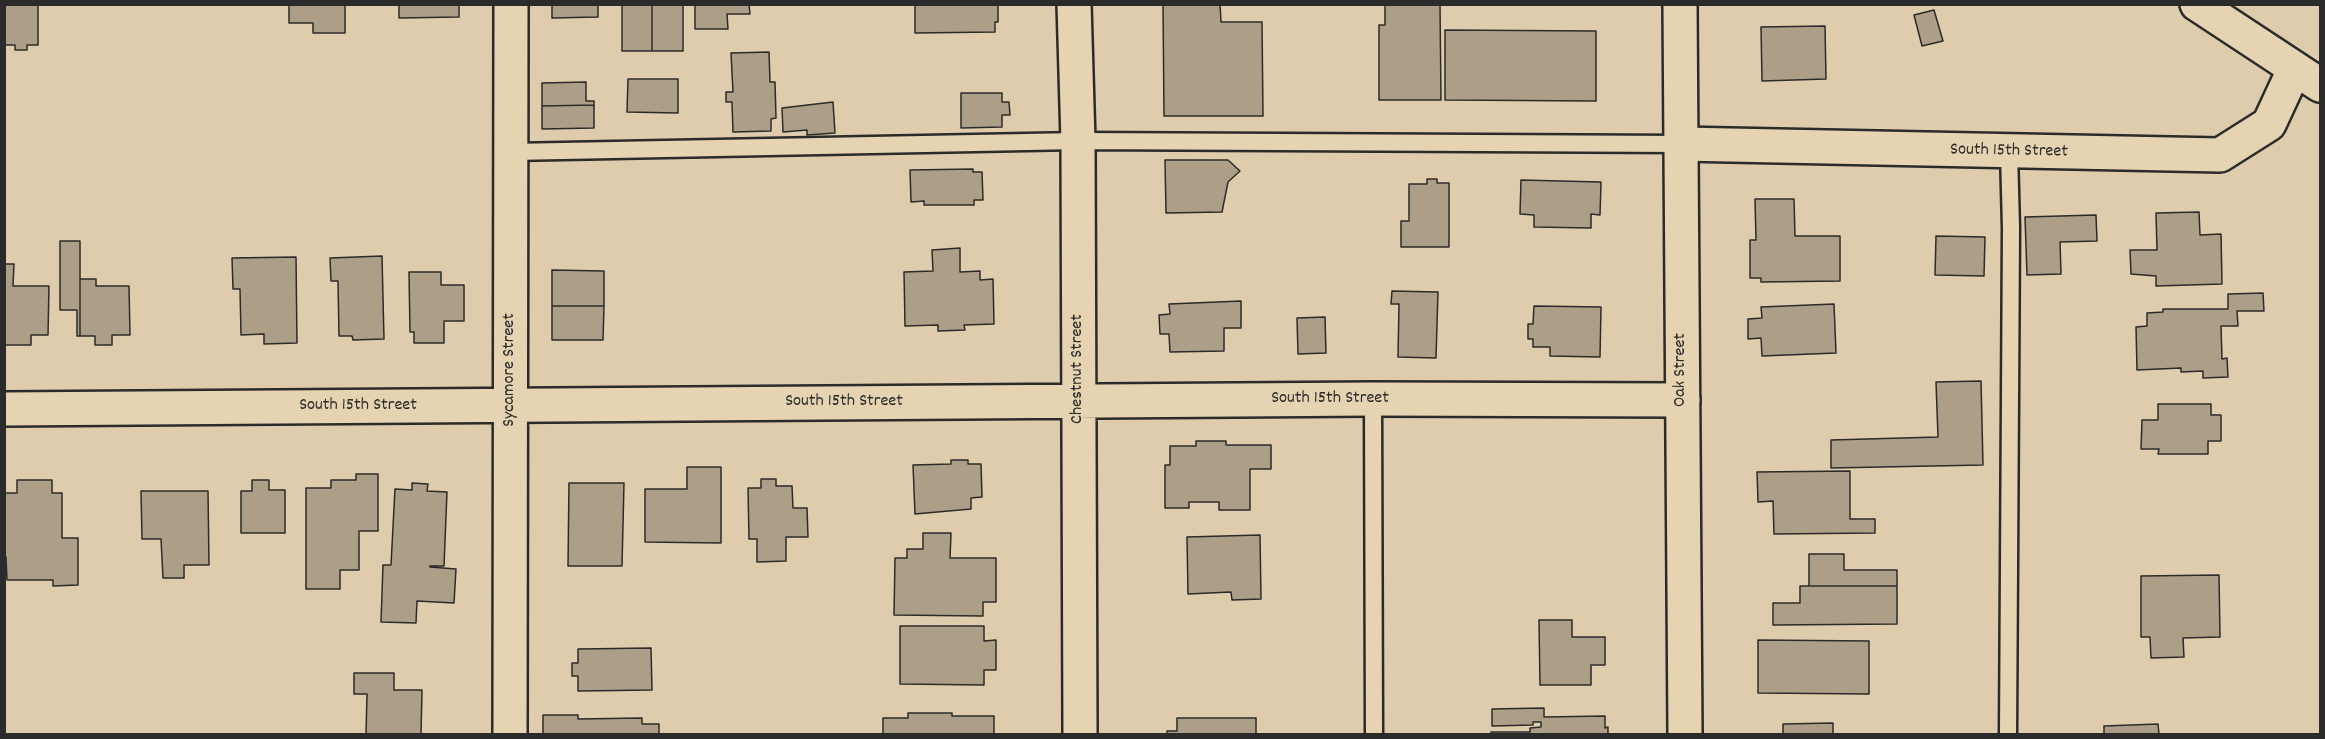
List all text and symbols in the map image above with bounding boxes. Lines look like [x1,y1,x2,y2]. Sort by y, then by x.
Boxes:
street label: South 15th Street [1950,140,2068,164]
street label: Sycamore Street [500,313,522,427]
street label: Chestnut Street [1068,314,1090,424]
street label: Oak Street [1671,333,1693,407]
street label: South 15th Street [1271,389,1389,411]
street label: South 15th Street [785,392,903,414]
street label: South 15th Street [299,396,417,418]

